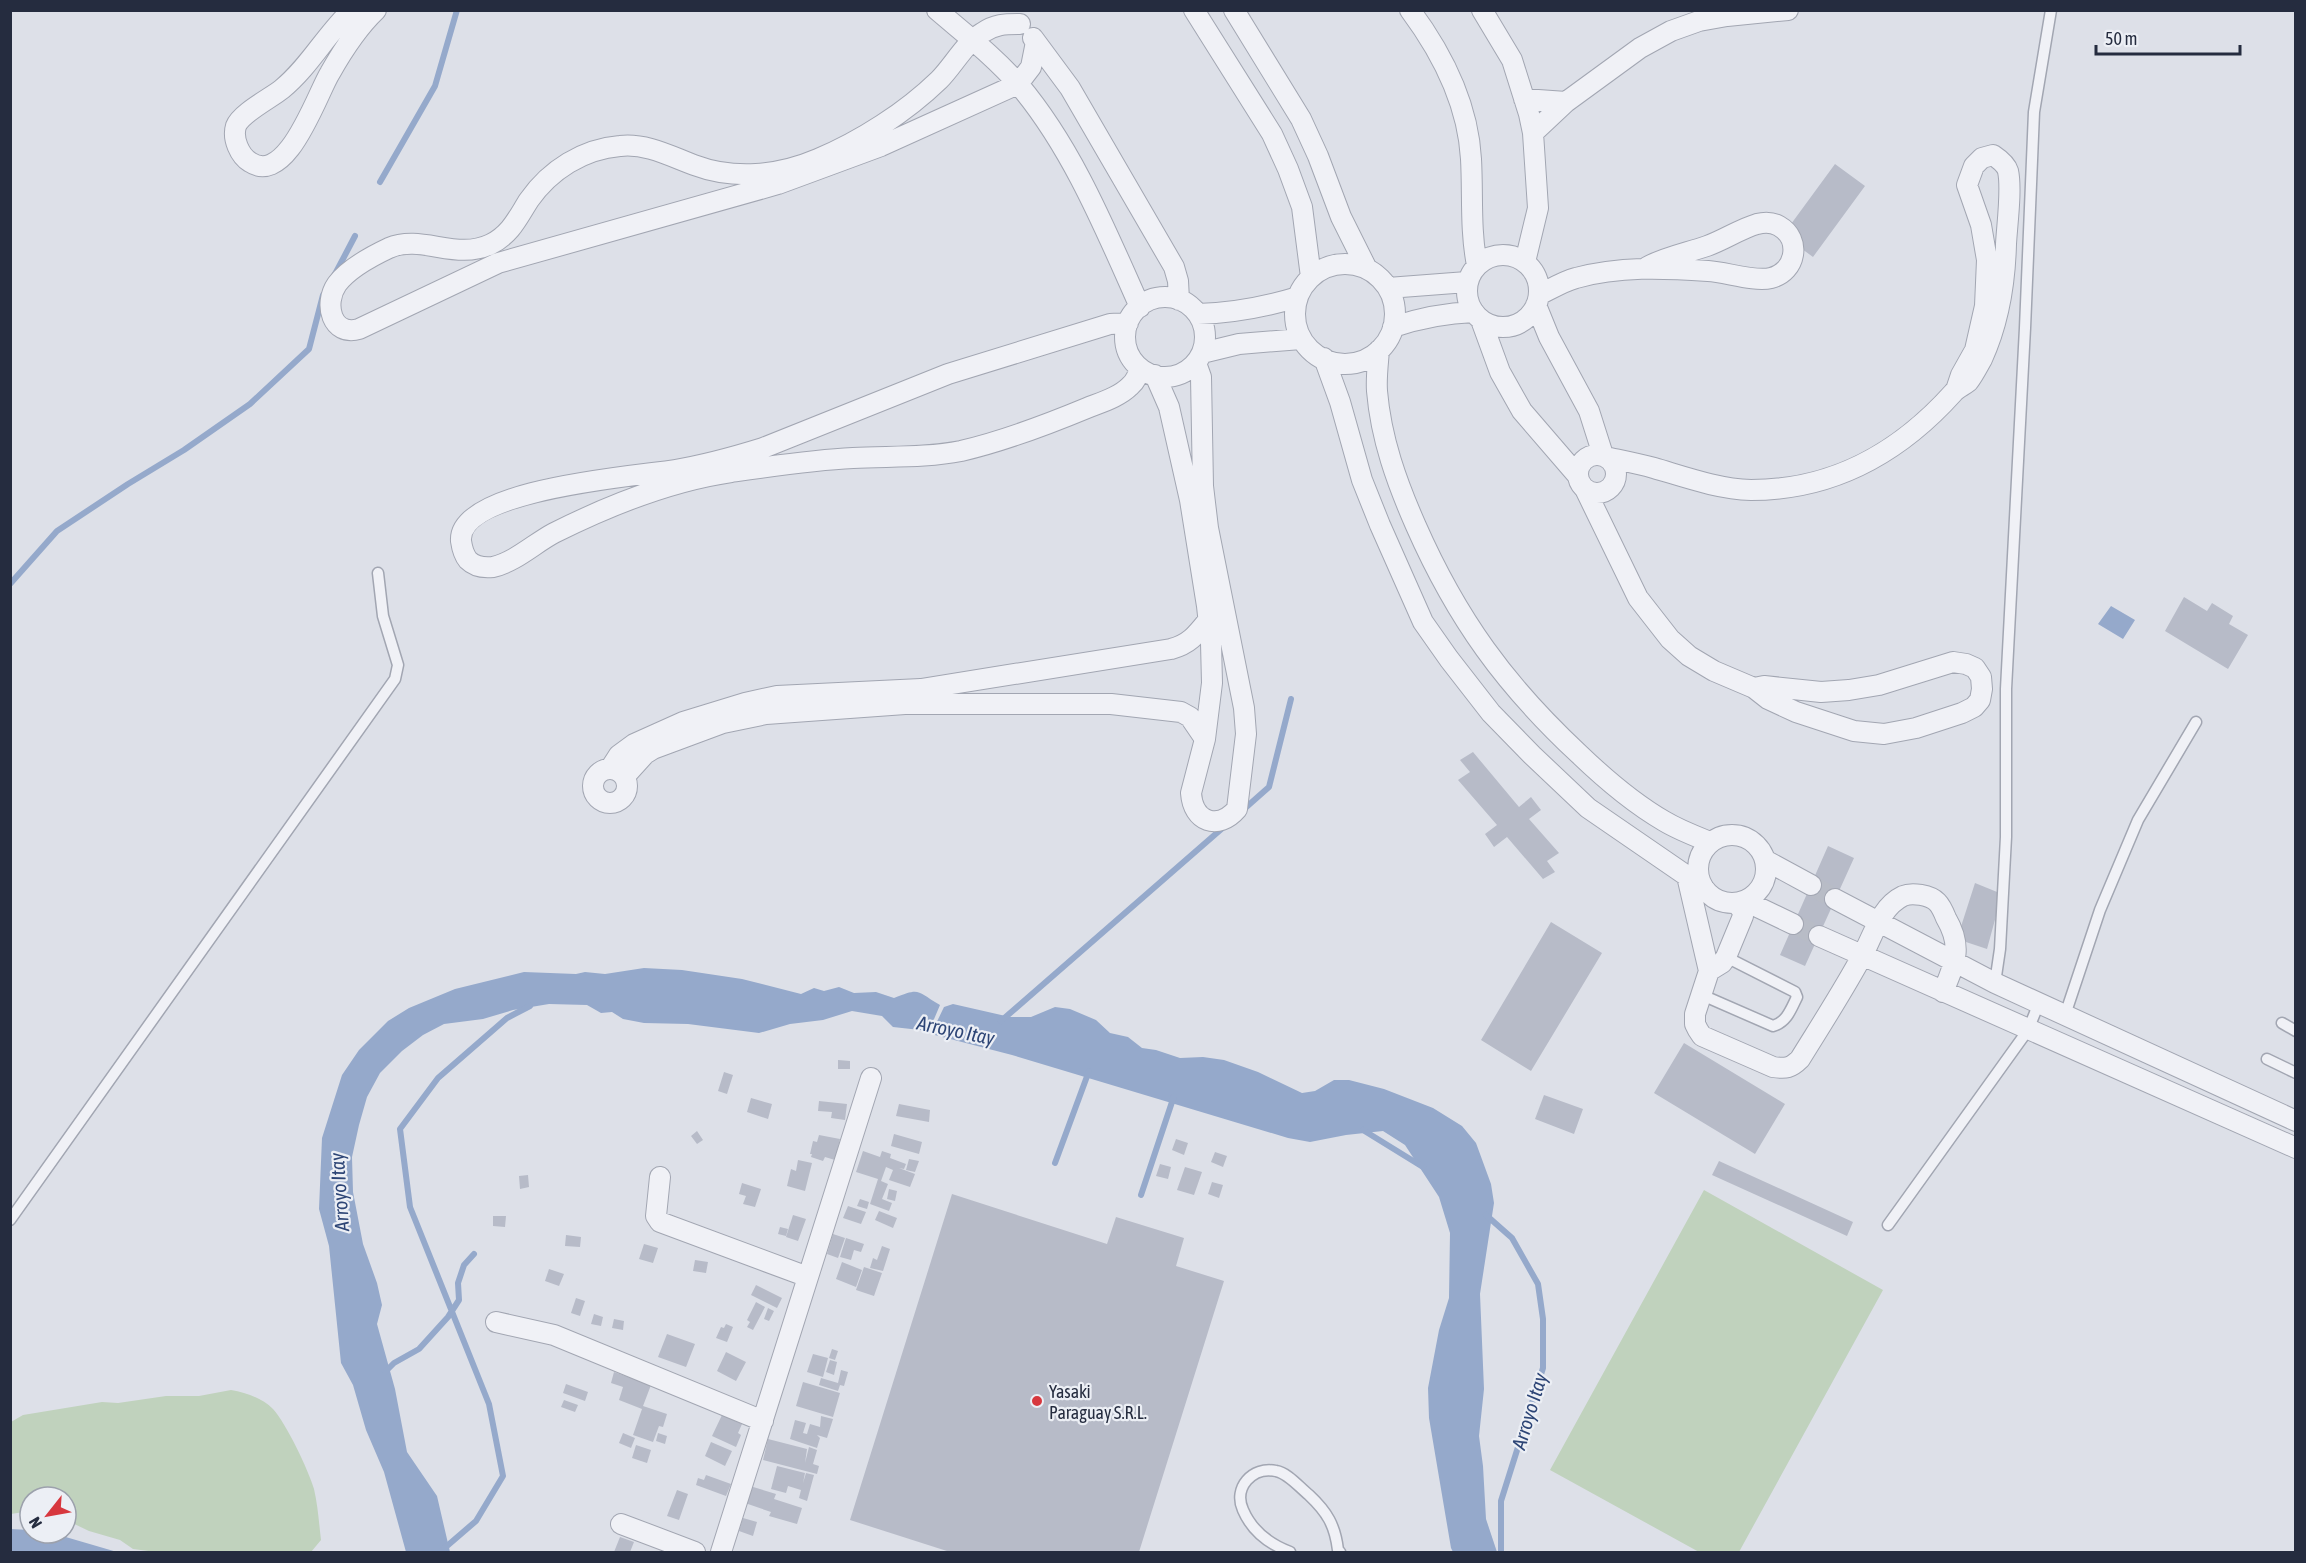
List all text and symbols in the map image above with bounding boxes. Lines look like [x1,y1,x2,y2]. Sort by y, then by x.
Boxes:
scale bar [2096,18,2240,56]
text: 50 m [2105,28,2137,49]
water label: Arroyo Itay [914,1010,998,1050]
water label: Arroyo Itay [325,1151,353,1233]
water label: Arroyo Itay [1506,1369,1552,1453]
place label: Yasaki Paraguay S.R.L. [1049,1381,1147,1423]
marker: Yasaki Paraguay S.R.L. [1030,1394,1044,1408]
north arrow [18,1485,78,1545]
text: N [25,1514,45,1531]

